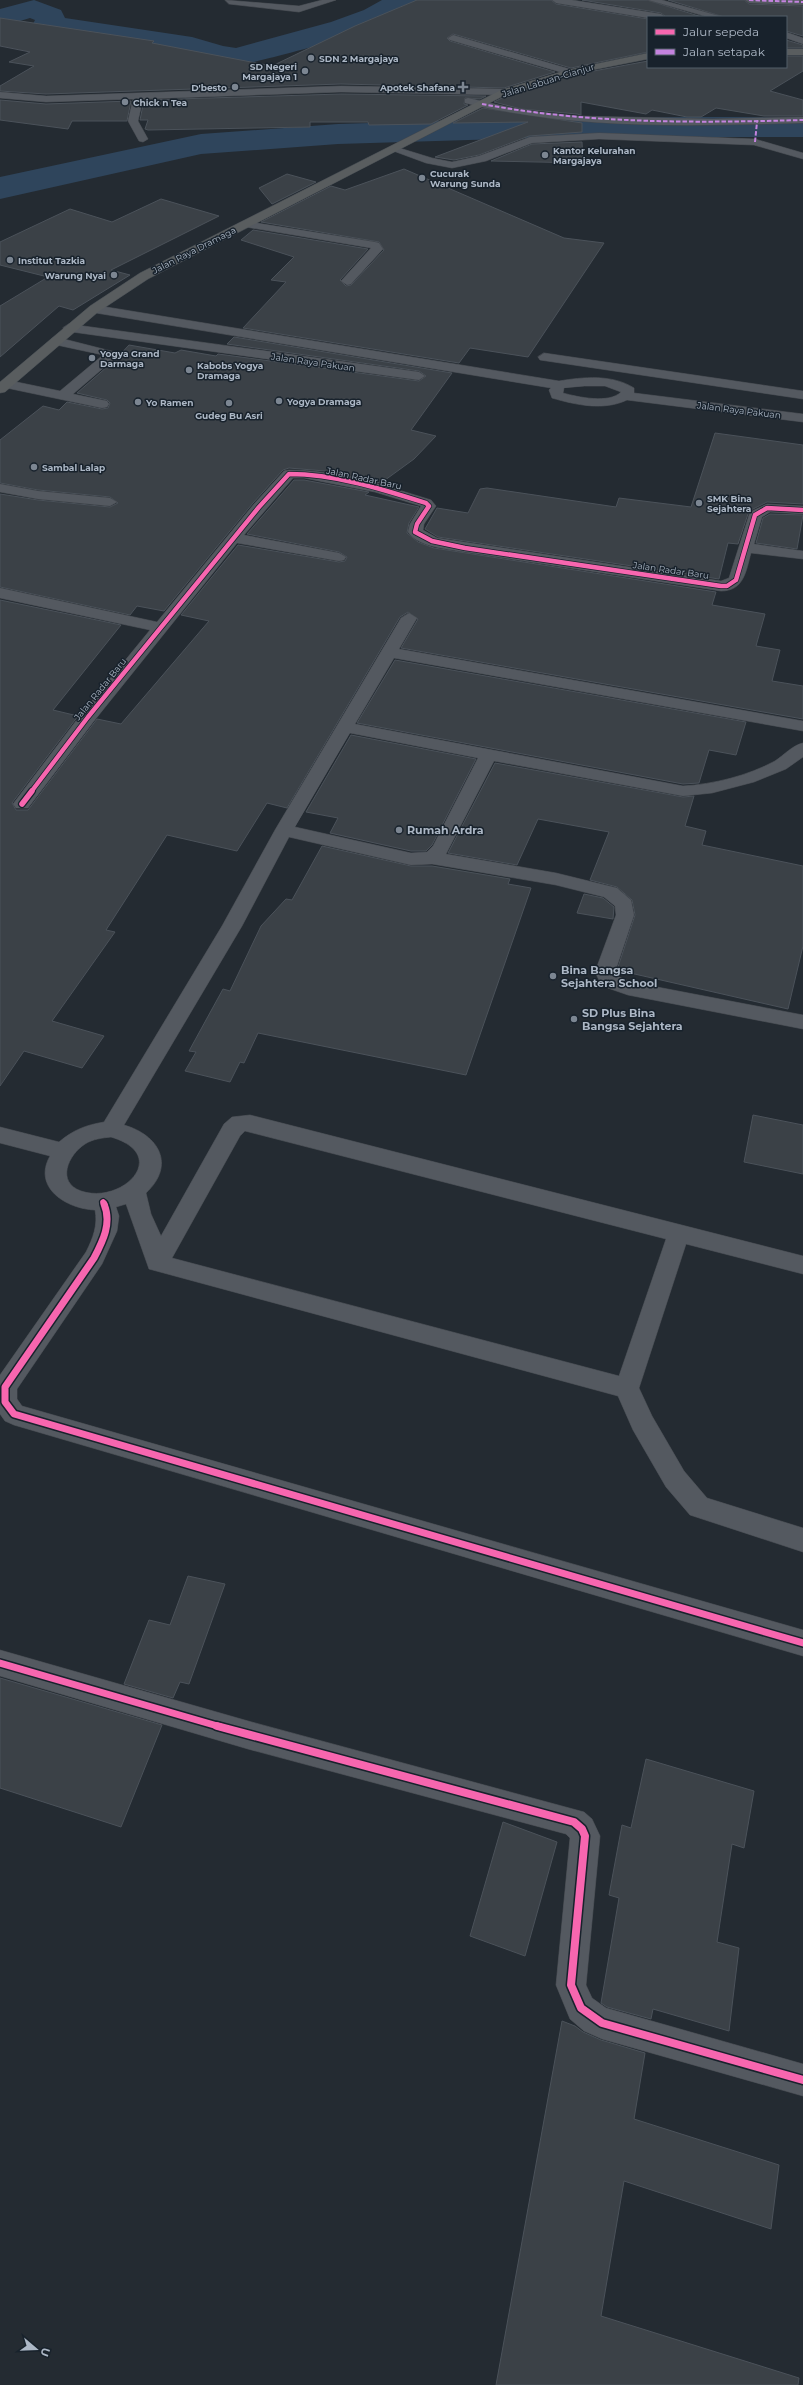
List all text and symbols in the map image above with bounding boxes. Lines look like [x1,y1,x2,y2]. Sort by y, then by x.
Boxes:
legend [647,16,787,68]
text: Jalur sepeda [682,24,759,39]
text: Jalan setapak [682,44,766,59]
marker: SDN 2 Margajaya [306,53,316,63]
place label: SDN 2 Margajaya [319,53,399,64]
place label: SD Negeri Margajaya 1 [242,61,297,82]
street label: Jalan Labuan-Cianjur [500,61,596,100]
marker: SD Negeri Margajaya 1 [300,66,310,76]
place label: D'besto [191,82,227,93]
marker: D'besto [230,82,240,92]
place label: Apotek Shafana [379,82,455,93]
marker: Apotek Shafana [458,82,468,92]
marker: Chick n Tea [120,97,130,107]
place label: Chick n Tea [133,97,187,108]
place label: Kantor Kelurahan Margajaya [553,145,636,166]
marker: Kantor Kelurahan Margajaya [540,150,550,160]
place label: Cucurak Warung Sunda [430,168,501,189]
marker: Cucurak Warung Sunda [417,173,427,183]
street label: Jalan Raya Dramaga [149,224,238,276]
marker: Institut Tazkia [5,255,15,265]
place label: Institut Tazkia [18,255,85,266]
place label: Warung Nyai [45,270,106,281]
marker: Warung Nyai [109,270,119,280]
place label: Yogya Grand Darmaga [99,348,160,369]
street label: Jalan Raya Pakuan [269,351,356,373]
marker: Yogya Grand Darmaga [87,353,97,363]
place label: Kabobs Yogya Dramaga [197,360,263,381]
marker: Kabobs Yogya Dramaga [184,365,194,375]
marker: Yogya Dramaga [274,396,284,406]
place label: Yogya Dramaga [286,396,361,407]
marker: Yo Ramen [133,397,143,407]
place label: Yo Ramen [145,397,193,408]
marker: Gudeg Bu Asri [224,398,234,408]
street label: Jalan Raya Pakuan [695,399,782,421]
place label: Gudeg Bu Asri [195,410,263,421]
marker: Sambal Lalap [29,462,39,472]
place label: Sambal Lalap [42,462,105,473]
street label: Jalan Radar Baru [324,464,403,491]
place label: SMK Bina Sejahtera [707,493,752,514]
marker: SMK Bina Sejahtera [694,498,704,508]
street label: Jalan Radar Baru [631,559,710,581]
street label: Jalan Radar Baru [71,656,128,723]
place label: Rumah Ardra [407,823,484,837]
marker: Rumah Ardra [394,825,404,835]
place label: Bina Bangsa Sejahtera School [561,963,657,990]
marker: Bina Bangsa Sejahtera School [548,971,558,981]
place label: SD Plus Bina Bangsa Sejahtera [582,1006,683,1033]
marker: SD Plus Bina Bangsa Sejahtera [569,1014,579,1024]
north arrow [16,2329,56,2369]
text: U [37,2346,53,2359]

